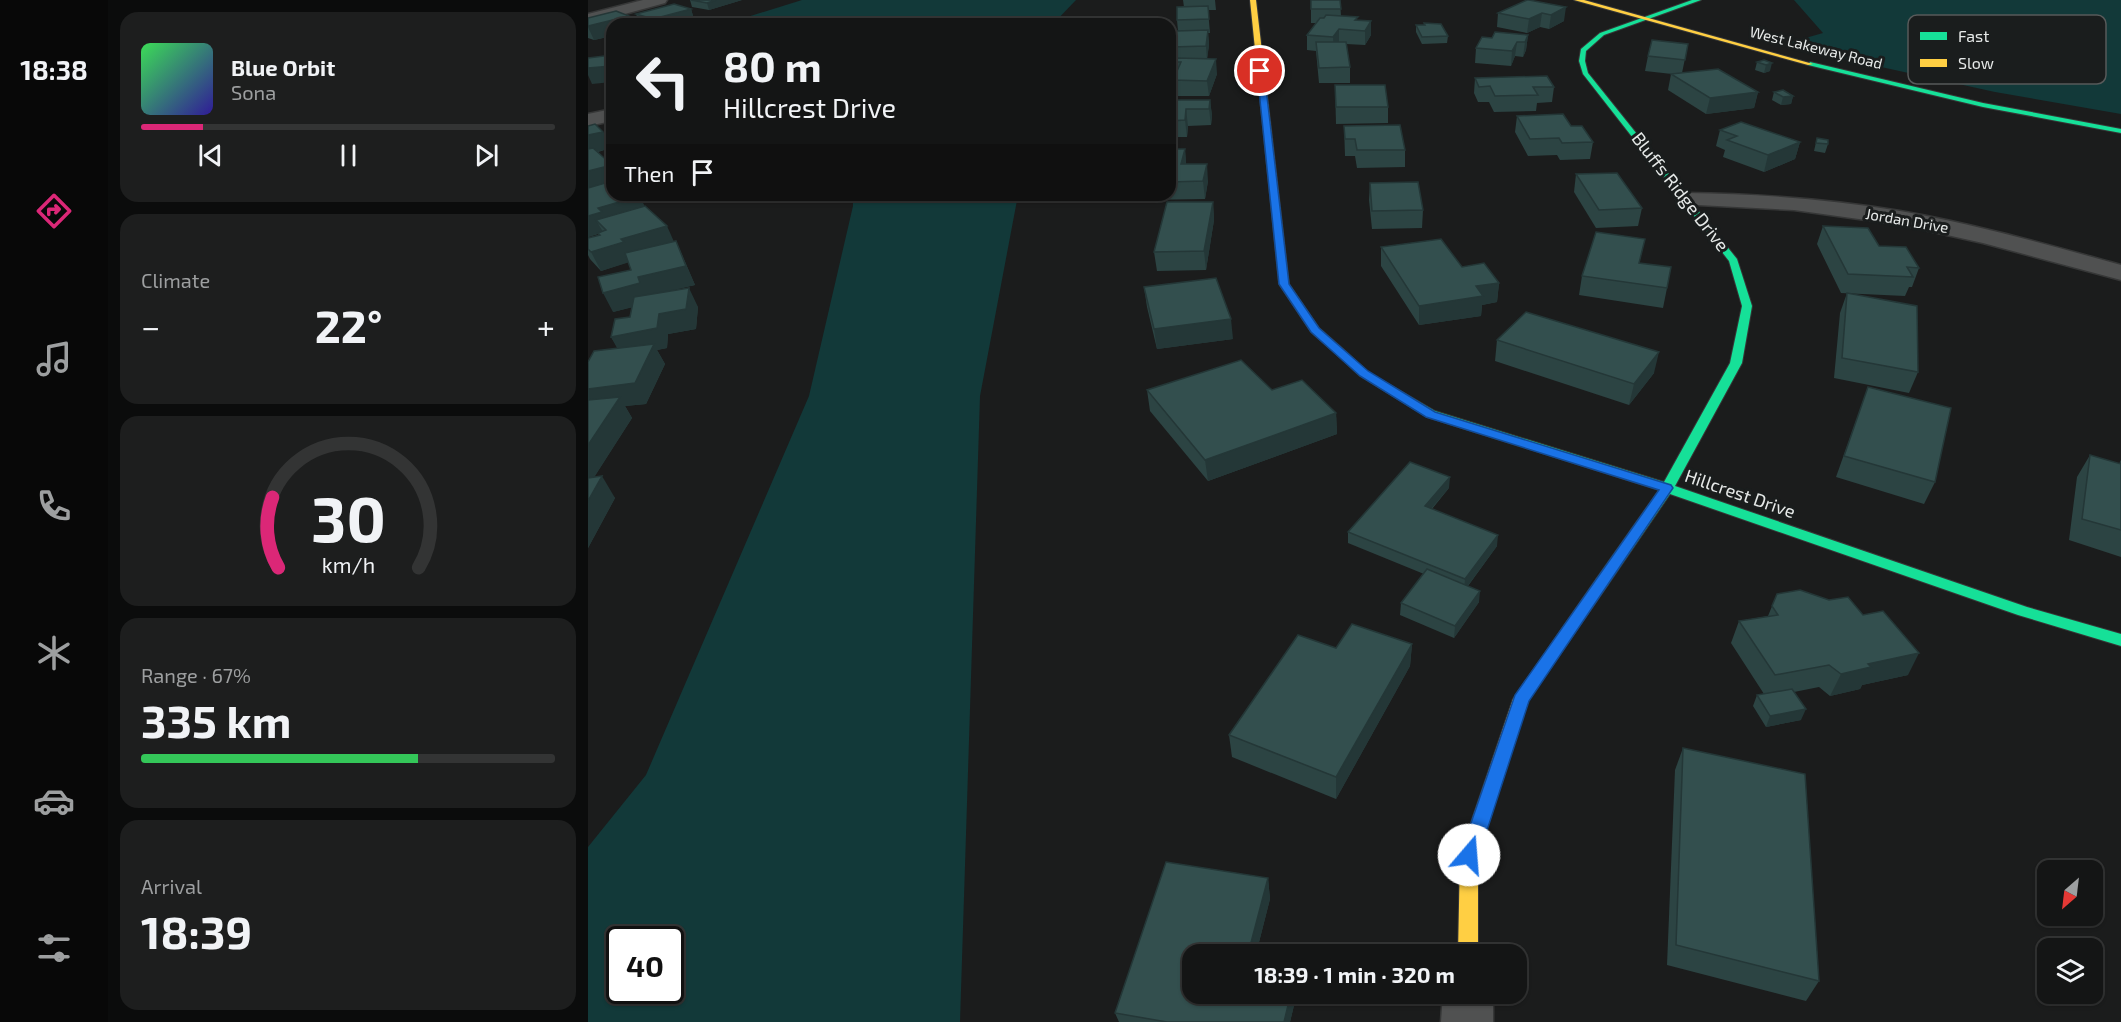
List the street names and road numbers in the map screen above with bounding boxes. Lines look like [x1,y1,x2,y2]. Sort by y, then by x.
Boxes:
street label: West Lakeway Road [1748,22,1884,72]
street label: Bluffs Ridge Drive [1627,127,1734,255]
street label: Jordan Drive [1864,204,1950,236]
street label: Hillcrest Drive [1682,464,1798,522]

